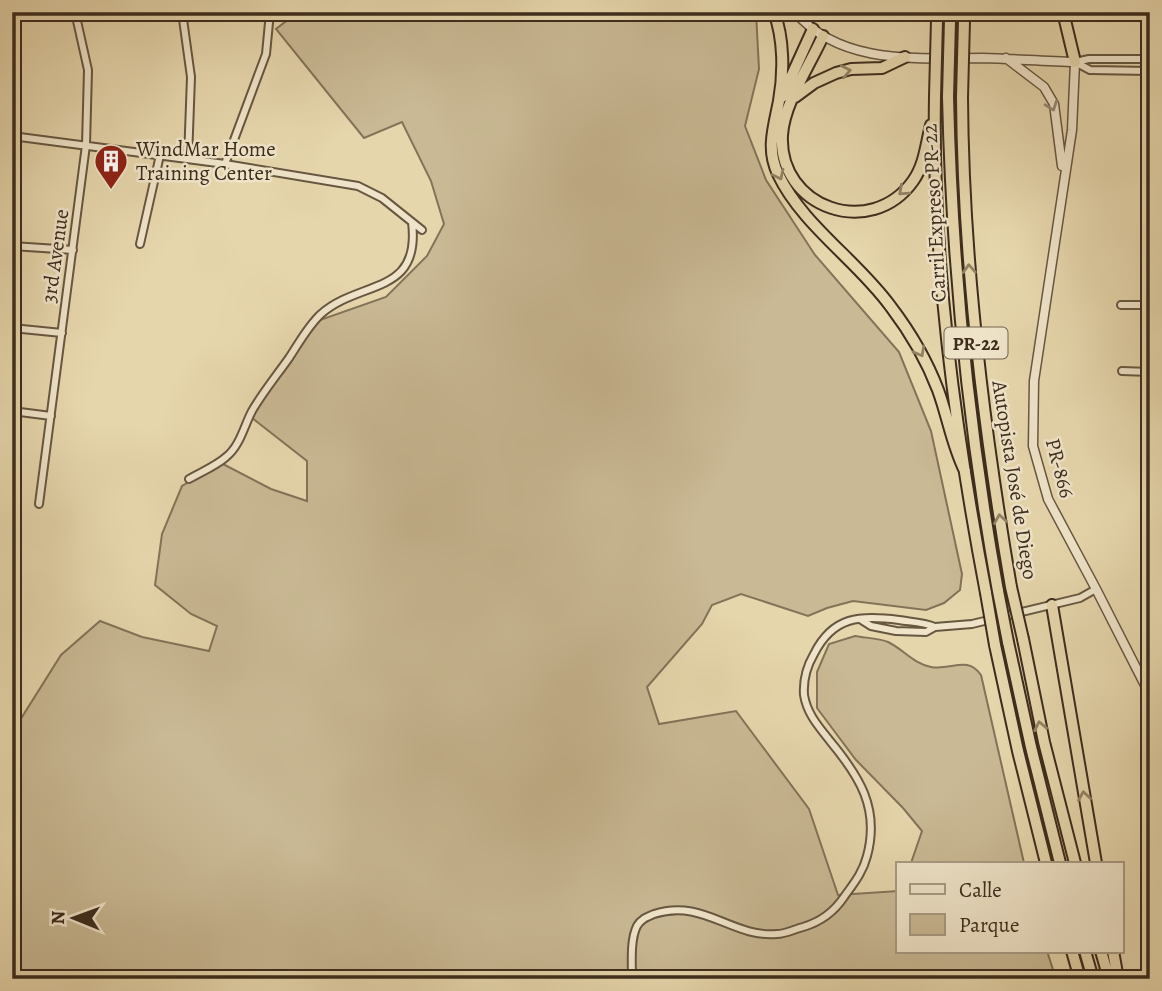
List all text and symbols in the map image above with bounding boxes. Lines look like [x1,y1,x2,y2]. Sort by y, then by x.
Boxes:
one-way arrow [840,65,852,80]
one-way arrow [1044,99,1058,111]
street label: Carril Expreso PR-22 [915,123,953,303]
place label: WindMar Home Training Center [135,135,276,187]
building icon: WindMar Home Training Center [92,142,130,191]
one-way arrow [771,168,785,180]
one-way arrow [898,183,911,195]
street label: 3rd Avenue [35,207,75,305]
one-way arrow [962,264,977,275]
road number: PR-22 [944,328,1007,358]
one-way arrow [911,345,925,357]
street label: Autopista José de Diego [985,377,1045,582]
street label: PR-866 [1039,435,1081,501]
one-way arrow [993,514,1008,525]
one-way arrow [1034,720,1049,732]
one-way arrow [1077,790,1092,802]
legend [896,862,1124,953]
text: Calle [959,876,1002,904]
north arrow [38,883,108,953]
text: N [45,910,71,925]
text: Parque [959,911,1019,939]

